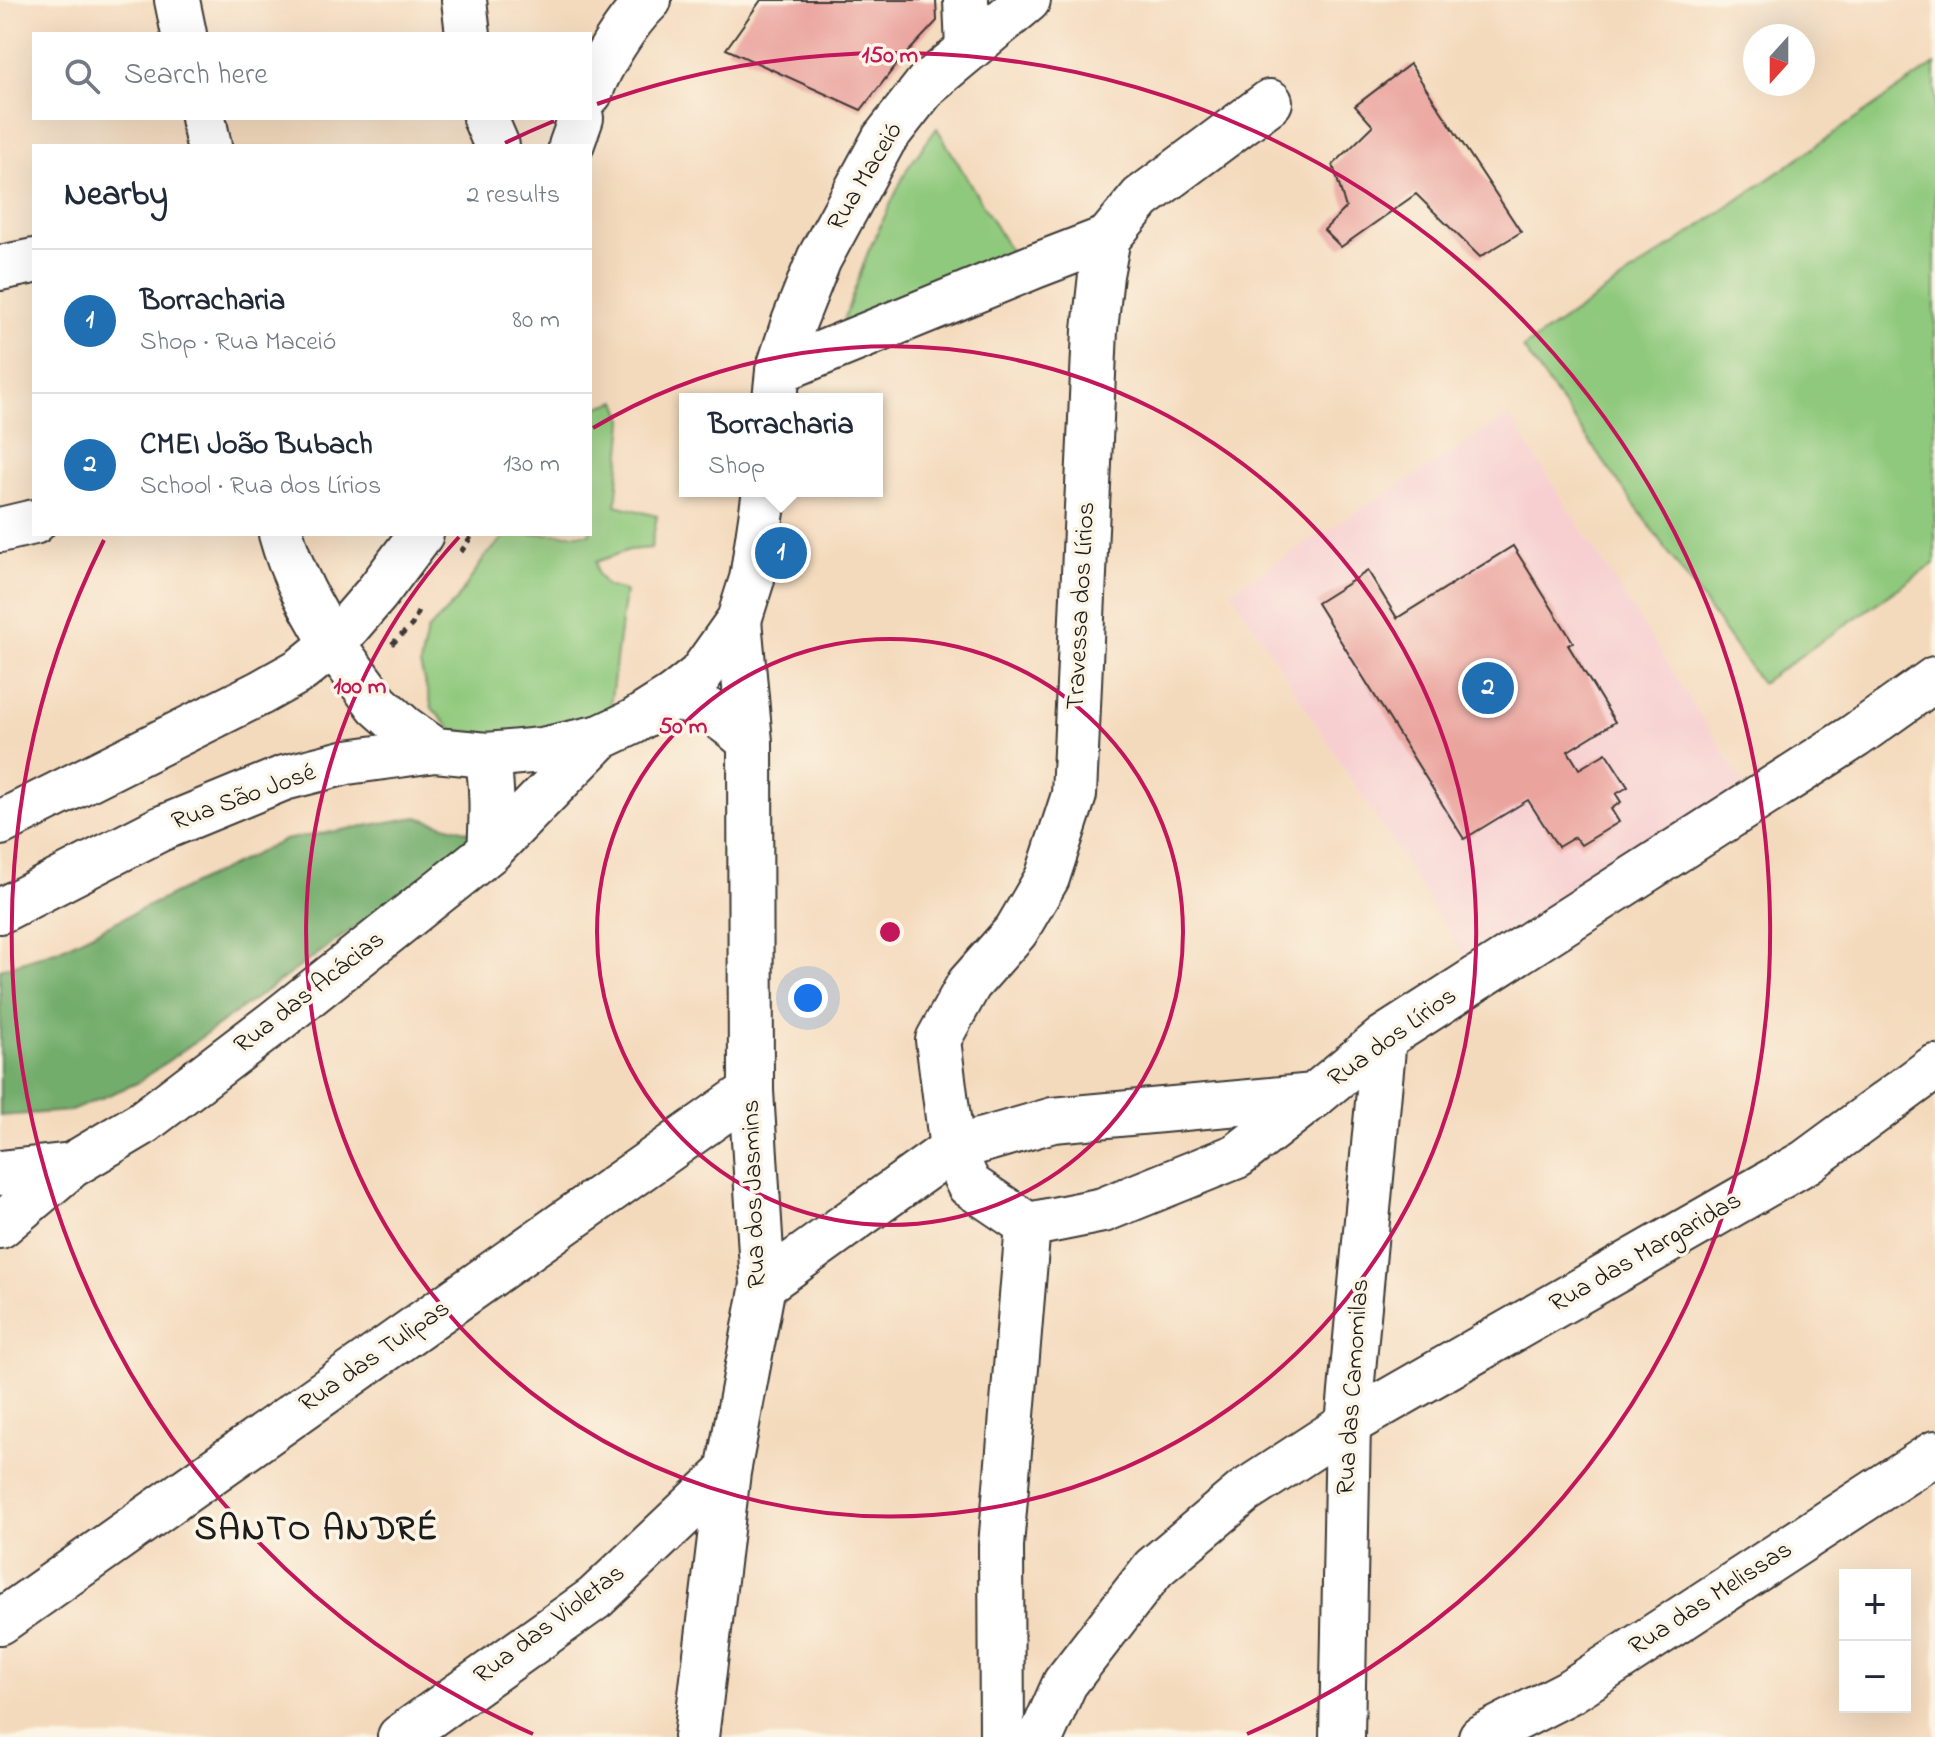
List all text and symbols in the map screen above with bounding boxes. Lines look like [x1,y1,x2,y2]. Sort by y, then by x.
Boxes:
north arrow [1743,24,1815,96]
search box [32,32,592,120]
text: 150 m [862,39,919,74]
icon: search [60,54,104,98]
text: Search here [124,54,268,98]
street label: Rua Maceió [819,115,913,239]
text: Nearby [64,171,168,221]
text: 2 results [467,177,560,215]
text: Borracharia [140,280,285,324]
text: 1 [86,302,94,340]
text: 80 m [512,302,560,340]
text: Shop · Rua Maceió [140,324,336,362]
popup [679,393,883,497]
text: Borracharia [708,404,854,448]
text: CMEI João Bubach [140,424,373,468]
text: 2 [84,446,96,484]
text: 130 m [503,446,560,484]
text: Shop [708,448,765,486]
text: School · Rua dos Lírios [140,468,381,506]
street label: Travessa dos Lírios [1058,501,1106,711]
pin: 1 [755,523,807,583]
pin: 2 [1462,658,1514,718]
text: 100 m [334,670,387,705]
text: 50 m [659,710,708,745]
street label: Rua São José [167,754,322,842]
centre of rings [876,918,904,946]
street label: Rua das Acácias [226,922,394,1064]
your location [788,978,828,1018]
street label: Rua dos Lírios [1321,978,1465,1098]
street label: Rua dos Jasmins [733,1099,777,1289]
street label: Rua das Margaridas [1543,1182,1749,1324]
street label: Rua das Camomilas [1327,1278,1381,1496]
street label: Rua das Tulipas [292,1291,458,1423]
district label: SANTO ANDRÉ [195,1506,439,1556]
street label: Rua das Melissas [1622,1532,1800,1666]
street label: Rua das Violetas [466,1555,634,1695]
map controls [1839,1569,1911,1713]
button: + [1839,1569,1911,1641]
button: − [1839,1641,1911,1713]

